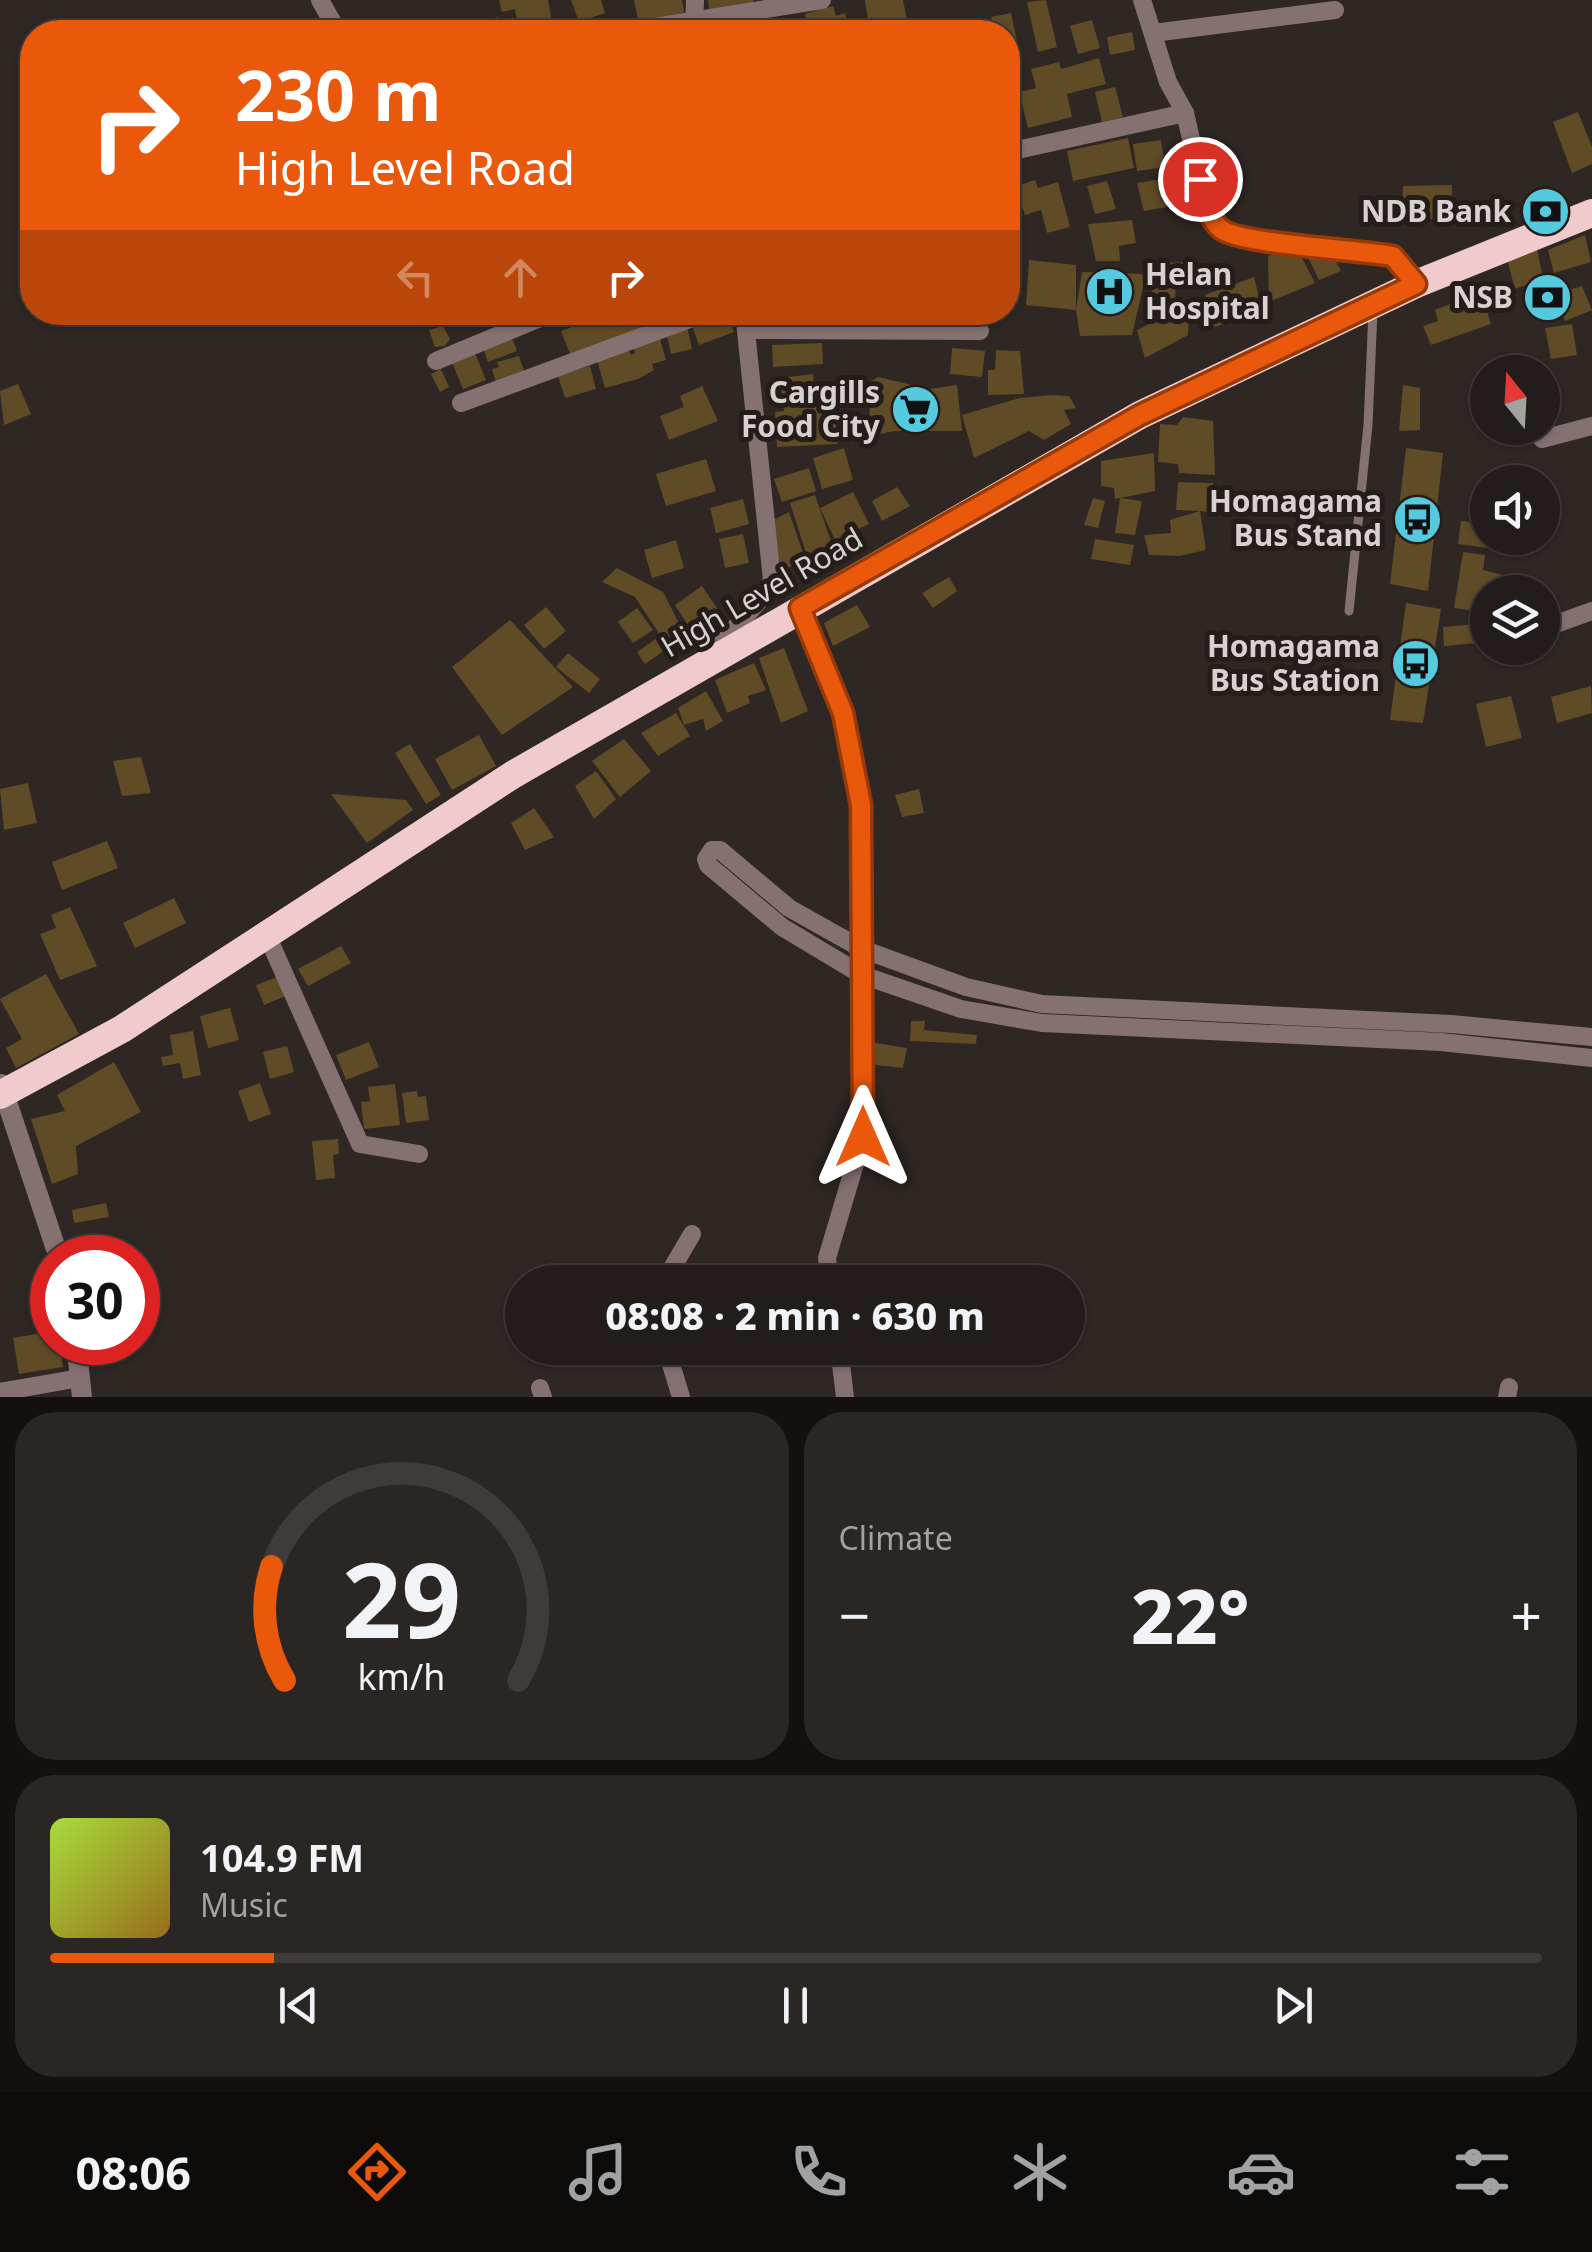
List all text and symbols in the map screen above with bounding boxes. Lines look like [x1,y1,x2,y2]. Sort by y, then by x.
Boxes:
text: 230 m [235,46,442,142]
icon: right [70,60,200,190]
text: High Level Road [235,137,575,198]
pin [1158,137,1243,222]
icon: arrive [1173,152,1228,207]
bank icon: NDB Bank [1520,186,1572,238]
place label: NDB Bank [1361,190,1511,231]
icon: left [388,250,443,305]
icon: ahead [493,250,548,305]
icon: right [598,250,653,305]
place label: Helan Hospital [1145,253,1270,328]
hospital icon: Helan Hospital [1084,266,1136,318]
bank icon: NSB [1522,272,1574,324]
place label: NSB [1452,276,1513,317]
north arrow [1470,355,1560,445]
map controls [1470,355,1560,665]
place label: Cargills Food City [741,371,881,446]
supermarket icon: Cargills Food City [889,384,941,436]
button: sound [1470,465,1560,555]
place label: Homagama Bus Stand [1209,480,1382,555]
bus stop icon: Homagama Bus Stand [1391,493,1443,545]
street label: High Level Road [653,517,870,666]
button: layers [1470,575,1560,665]
place label: Homagama Bus Station [1207,625,1380,700]
bus stop icon: Homagama Bus Station [1389,638,1441,690]
position arrow [811,1085,915,1189]
speed limit sign: 30 [30,1235,160,1365]
text: 08:08 · 2 min · 630 m [605,1289,985,1341]
text: Climate [839,1516,953,1559]
text: 29 [342,1527,461,1668]
text: 22° [1131,1564,1249,1666]
text: − [839,1577,870,1652]
text: + [1511,1577,1542,1652]
text: km/h [358,1652,446,1700]
text: 104.9 FM [200,1831,364,1883]
text: Music [200,1883,288,1926]
icon: previous [271,1978,326,2033]
icon: pause [768,1978,823,2033]
icon: next [1266,1978,1321,2033]
icon: directions [342,2137,412,2207]
icon: music [563,2137,633,2207]
icon: phone [784,2137,854,2207]
icon: climate [1005,2137,1075,2207]
icon: car [1226,2137,1296,2207]
icon: filters [1447,2137,1517,2207]
text: 08:06 [75,2142,191,2203]

